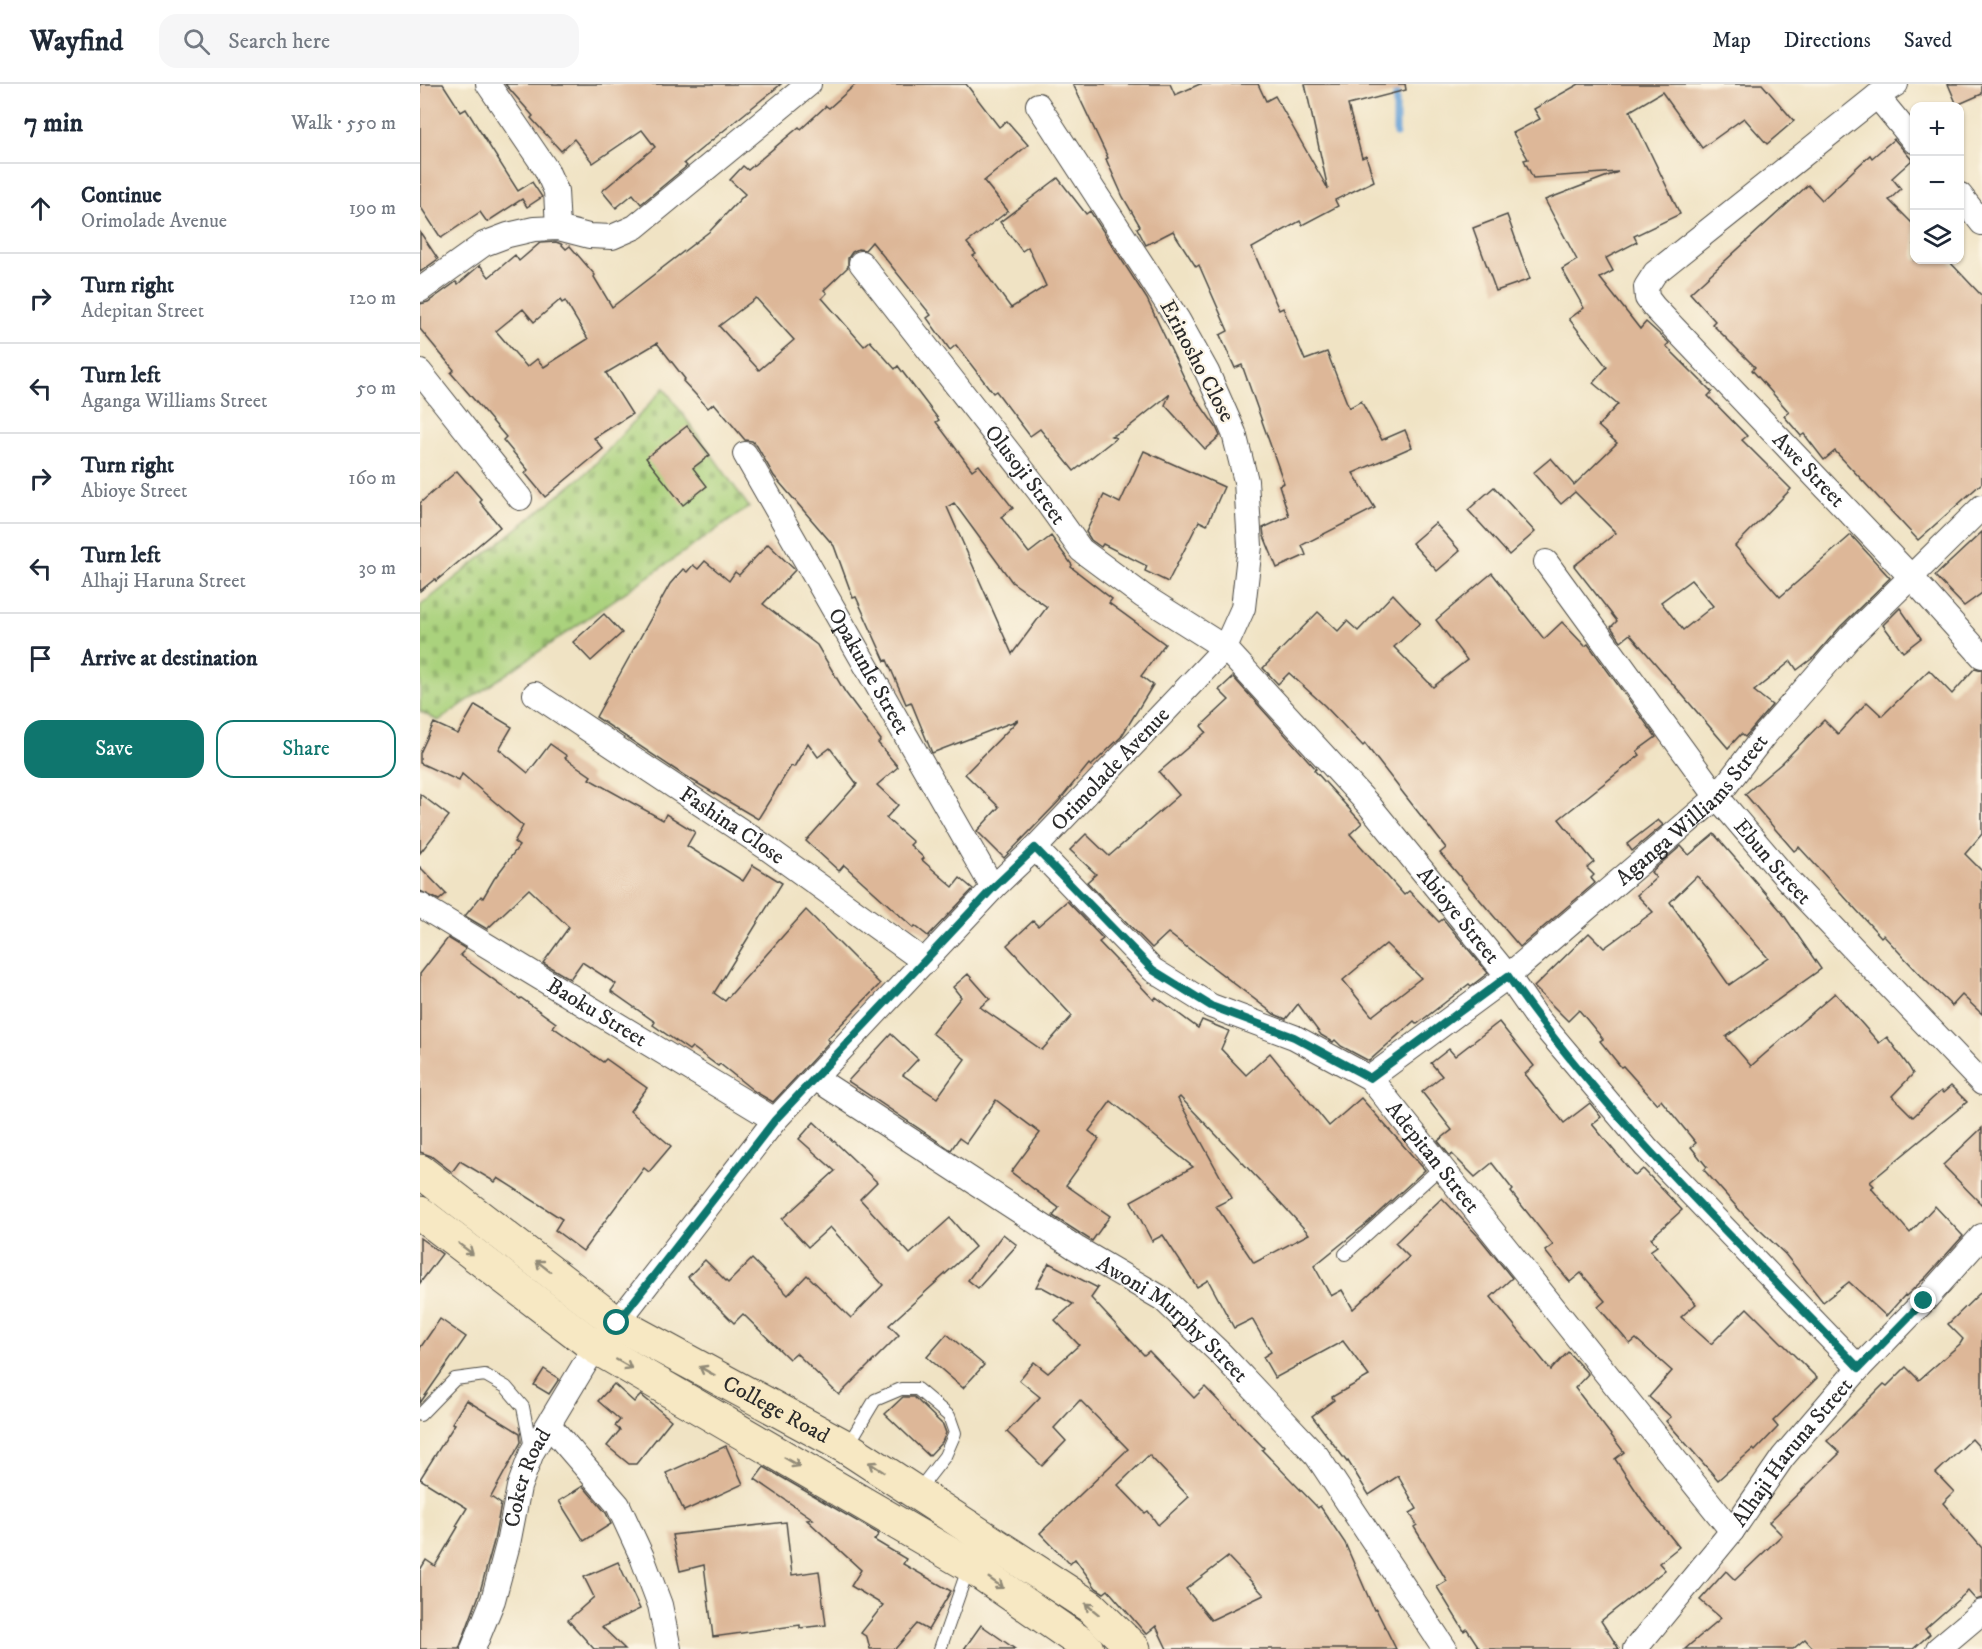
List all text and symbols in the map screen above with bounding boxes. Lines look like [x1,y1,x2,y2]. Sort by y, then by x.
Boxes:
search box [159,14,579,68]
text: Wayfind [30,24,123,59]
icon: search [180,25,213,58]
text: Search here [228,28,330,55]
text: Map [1712,28,1751,54]
text: Directions [1784,28,1871,54]
text: Saved [1904,28,1952,54]
map controls [1910,102,1964,264]
button: + [1910,102,1964,156]
text: 7 min [24,107,83,140]
text: Walk · 550 m [291,111,396,136]
button: − [1910,156,1964,210]
text: Continue [81,182,162,209]
icon: ahead [24,192,57,225]
text: 190 m [349,196,396,221]
text: Orimolade Avenue [81,209,227,234]
button: layers [1910,210,1964,264]
text: Turn right [81,272,174,299]
icon: right [24,282,57,315]
text: 120 m [349,286,396,311]
street label: Erinosho Close [1154,295,1240,427]
text: Adepitan Street [81,299,204,324]
text: Turn left [81,362,161,389]
icon: left [24,372,57,405]
text: 50 m [356,376,396,401]
text: Aganga Williams Street [81,389,267,414]
street label: Olusoji Street [979,419,1072,530]
street label: Awe Street [1767,426,1851,513]
text: Turn right [81,452,174,479]
icon: right [24,462,57,495]
text: 160 m [348,466,396,491]
text: Abioye Street [81,479,187,504]
text: Turn left [81,542,161,569]
icon: left [24,552,57,585]
text: 30 m [358,556,396,581]
text: Alhaji Haruna Street [81,569,246,594]
street label: Opakunle Street [822,603,916,739]
icon: arrive [24,642,57,675]
text: Arrive at destination [81,645,258,672]
street label: Orimolade Avenue [1045,701,1175,836]
button: Save [24,720,204,778]
button: Share [216,720,396,778]
street label: Aganga Williams Street [1610,729,1774,891]
street label: Fashina Close [675,780,790,870]
street label: Ebun Street [1728,813,1817,910]
street label: Abioye Street [1411,861,1506,969]
street label: Baoku Street [542,972,652,1053]
street label: Adepitan Street [1380,1096,1486,1218]
one-way arrow [458,1242,474,1255]
street label: Awoni Murphy Street [1092,1250,1254,1388]
one-way arrow [536,1260,552,1272]
route end [1910,1287,1936,1313]
route start [603,1309,629,1335]
one-way arrow [614,1359,632,1370]
one-way arrow [698,1365,715,1377]
street label: College Road [718,1369,834,1449]
street label: Alhaji Haruna Street [1726,1372,1858,1532]
street label: Coker Road [498,1423,557,1530]
one-way arrow [783,1456,800,1468]
one-way arrow [869,1461,885,1473]
one-way arrow [987,1577,1004,1589]
one-way arrow [1084,1603,1100,1616]

